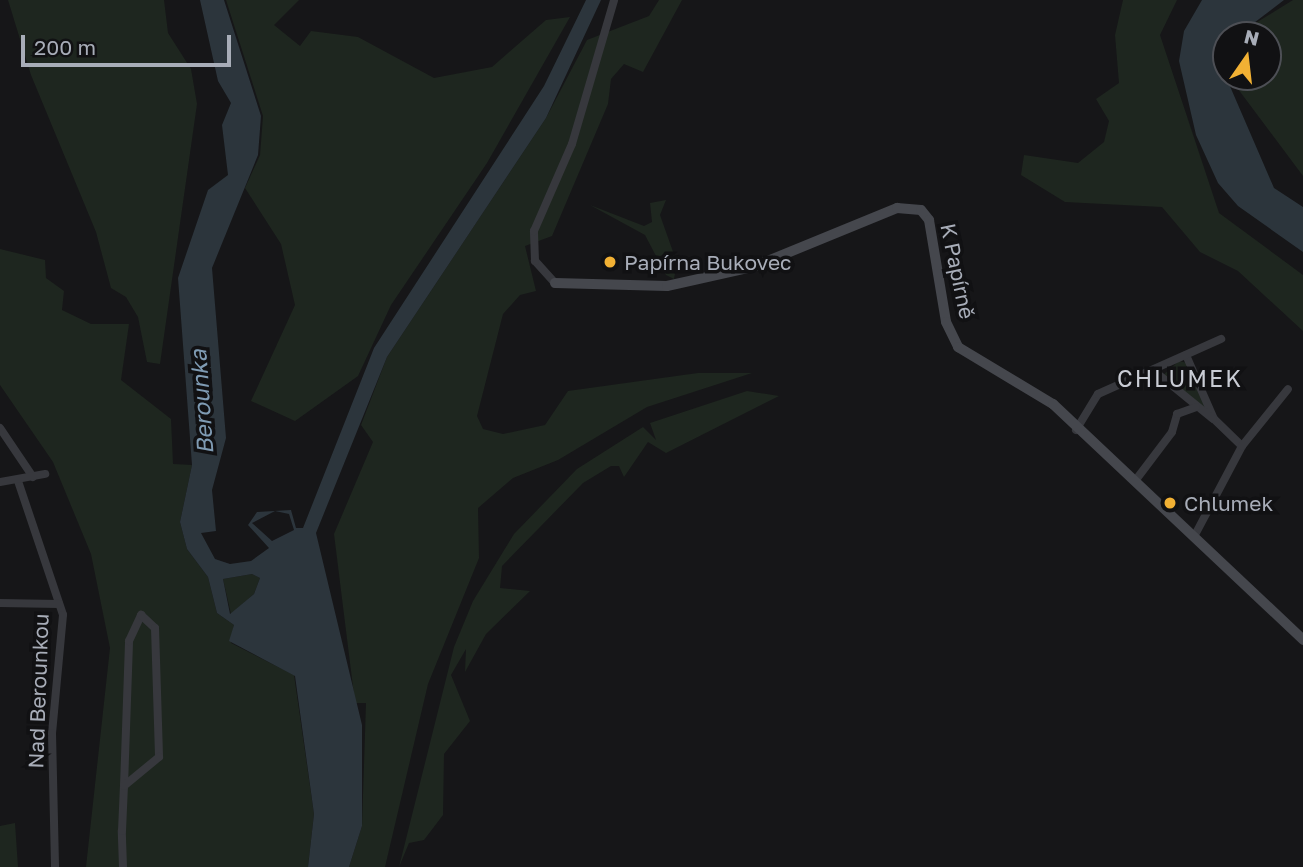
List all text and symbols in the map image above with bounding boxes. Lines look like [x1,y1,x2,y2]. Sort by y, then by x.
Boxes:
scale bar [24,21,234,65]
north arrow [1212,21,1282,91]
text: N [1242,24,1262,50]
text: 200 m [34,34,96,60]
street label: K Papírně [936,221,980,321]
place label: Papírna Bukovec [624,249,792,275]
marker: Papírna Bukovec [602,254,618,270]
water label: Berounka [184,349,218,455]
district label: CHLUMEK [1118,364,1242,392]
place label: Chlumek [1184,490,1273,516]
marker: Chlumek [1162,495,1178,511]
street label: Nad Berounkou [23,613,53,769]

